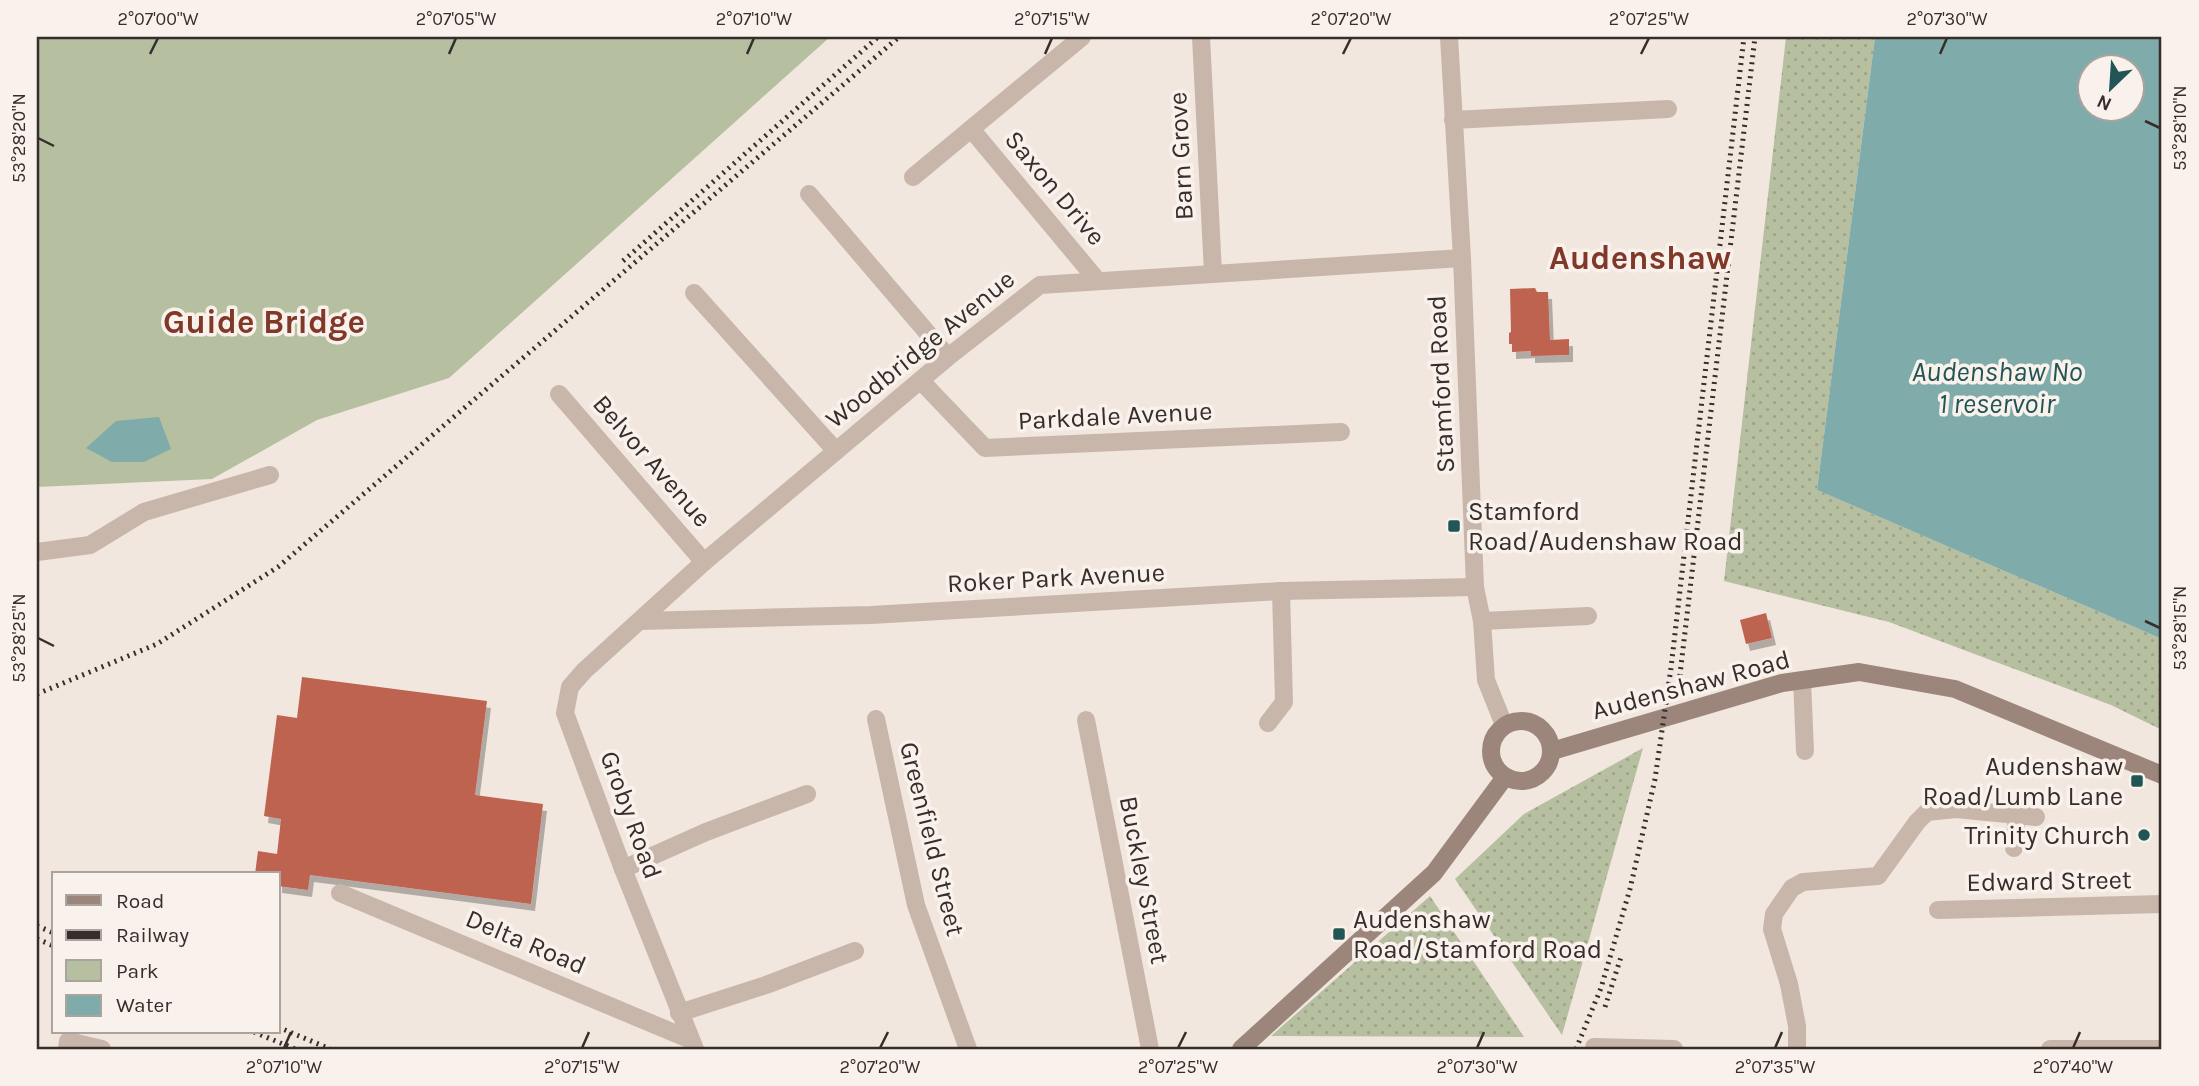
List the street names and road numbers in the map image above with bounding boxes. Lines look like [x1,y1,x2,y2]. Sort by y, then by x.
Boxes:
street label: Barn Grove [1162,91,1200,221]
street label: Saxon Drive [998,124,1112,252]
street label: Woodbridge Avenue [819,263,1021,435]
street label: Stamford Road [1421,294,1461,474]
street label: Belvor Avenue [586,388,718,534]
street label: Parkdale Avenue [1017,395,1213,437]
street label: Roker Park Avenue [946,557,1166,599]
street label: Audenshaw Road [1589,644,1793,726]
street label: Greenfield Street [893,739,971,939]
street label: Groby Road [594,747,668,883]
street label: Buckley Street [1113,793,1176,967]
street label: Edward Street [1966,864,2132,898]
street label: Delta Road [461,903,591,981]

